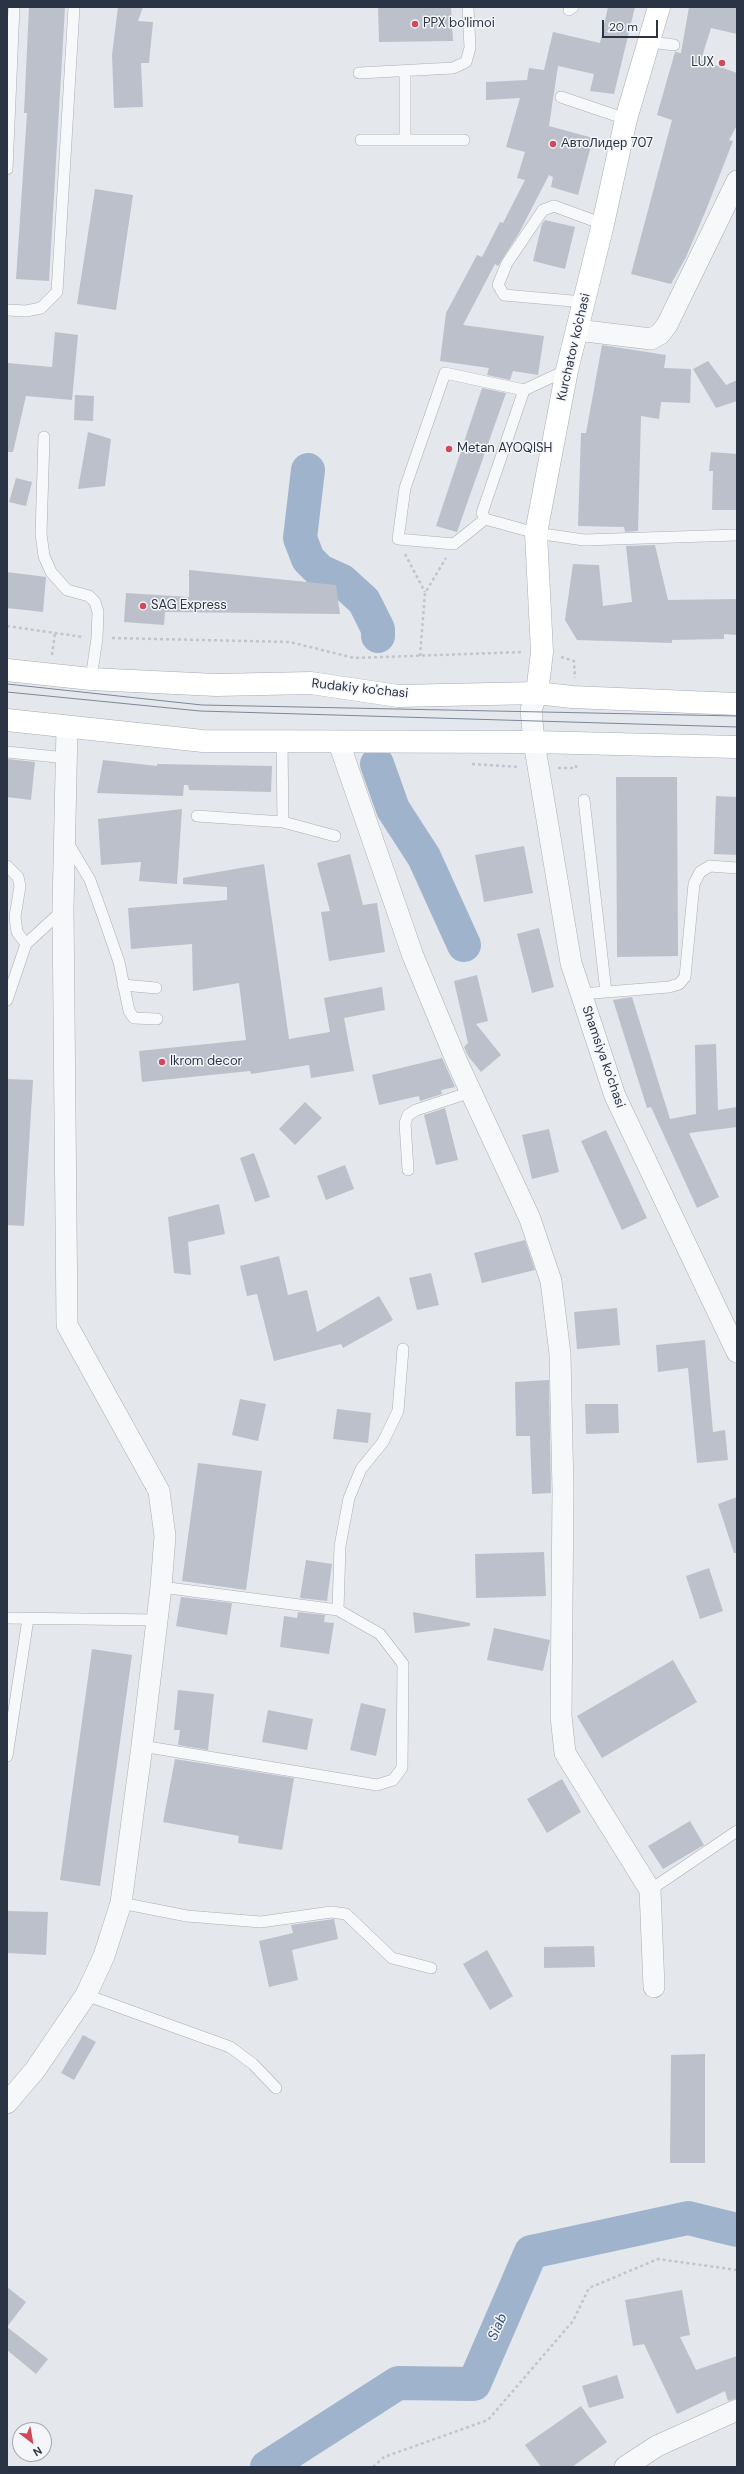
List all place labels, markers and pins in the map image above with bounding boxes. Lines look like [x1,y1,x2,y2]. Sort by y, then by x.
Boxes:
place label: PPX bo'limoi [423,16,495,32]
marker: PPX bo'limoi [410,19,420,29]
place label: LUX [691,55,714,71]
marker: LUX [717,58,727,68]
place label: АвтоЛидер 707 [561,136,653,152]
marker: АвтоЛидер 707 [548,139,558,149]
place label: Metan AYOQISH [457,441,552,457]
marker: Metan AYOQISH [444,444,454,454]
place label: SAG Express [151,598,227,614]
marker: SAG Express [138,601,148,611]
place label: Ikrom decor [170,1054,242,1070]
marker: Ikrom decor [157,1057,167,1067]

